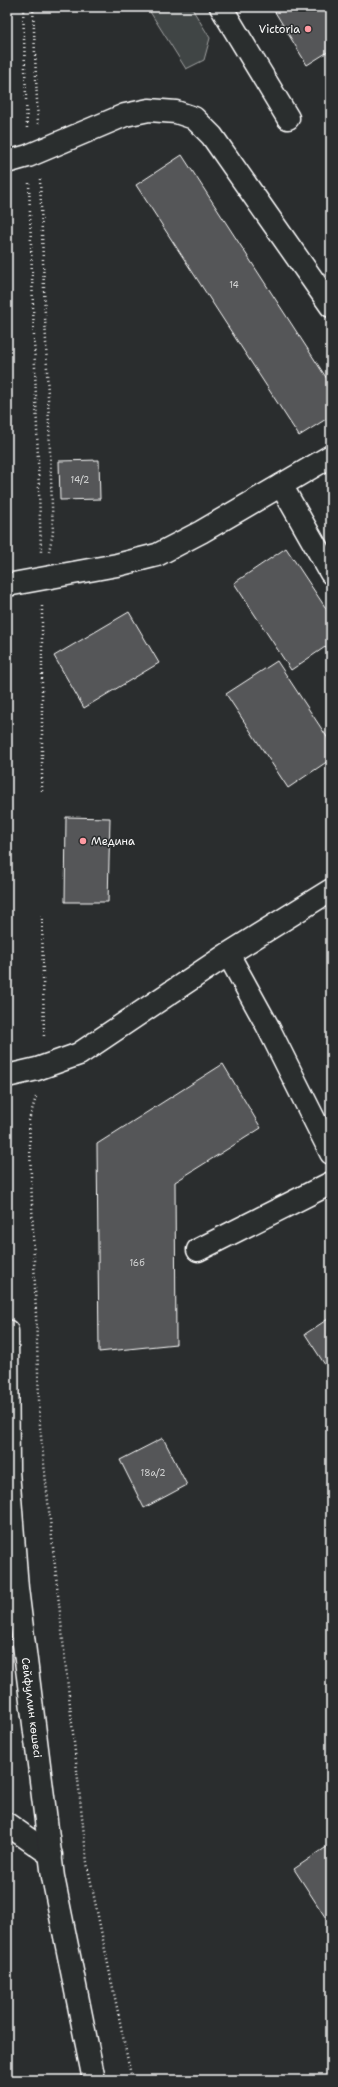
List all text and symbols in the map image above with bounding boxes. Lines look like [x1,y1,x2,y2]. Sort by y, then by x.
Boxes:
place label: Victoria [259,22,300,37]
marker: Victoria [303,24,313,34]
house number: 14 [229,279,239,291]
house number: 14/2 [71,474,89,486]
place label: Медина [91,834,135,849]
marker: Медина [78,836,88,846]
house number: 16б [129,1257,145,1269]
house number: 18а/2 [141,1467,165,1479]
street label: Сейфуллин көшесі [18,1657,46,1759]

